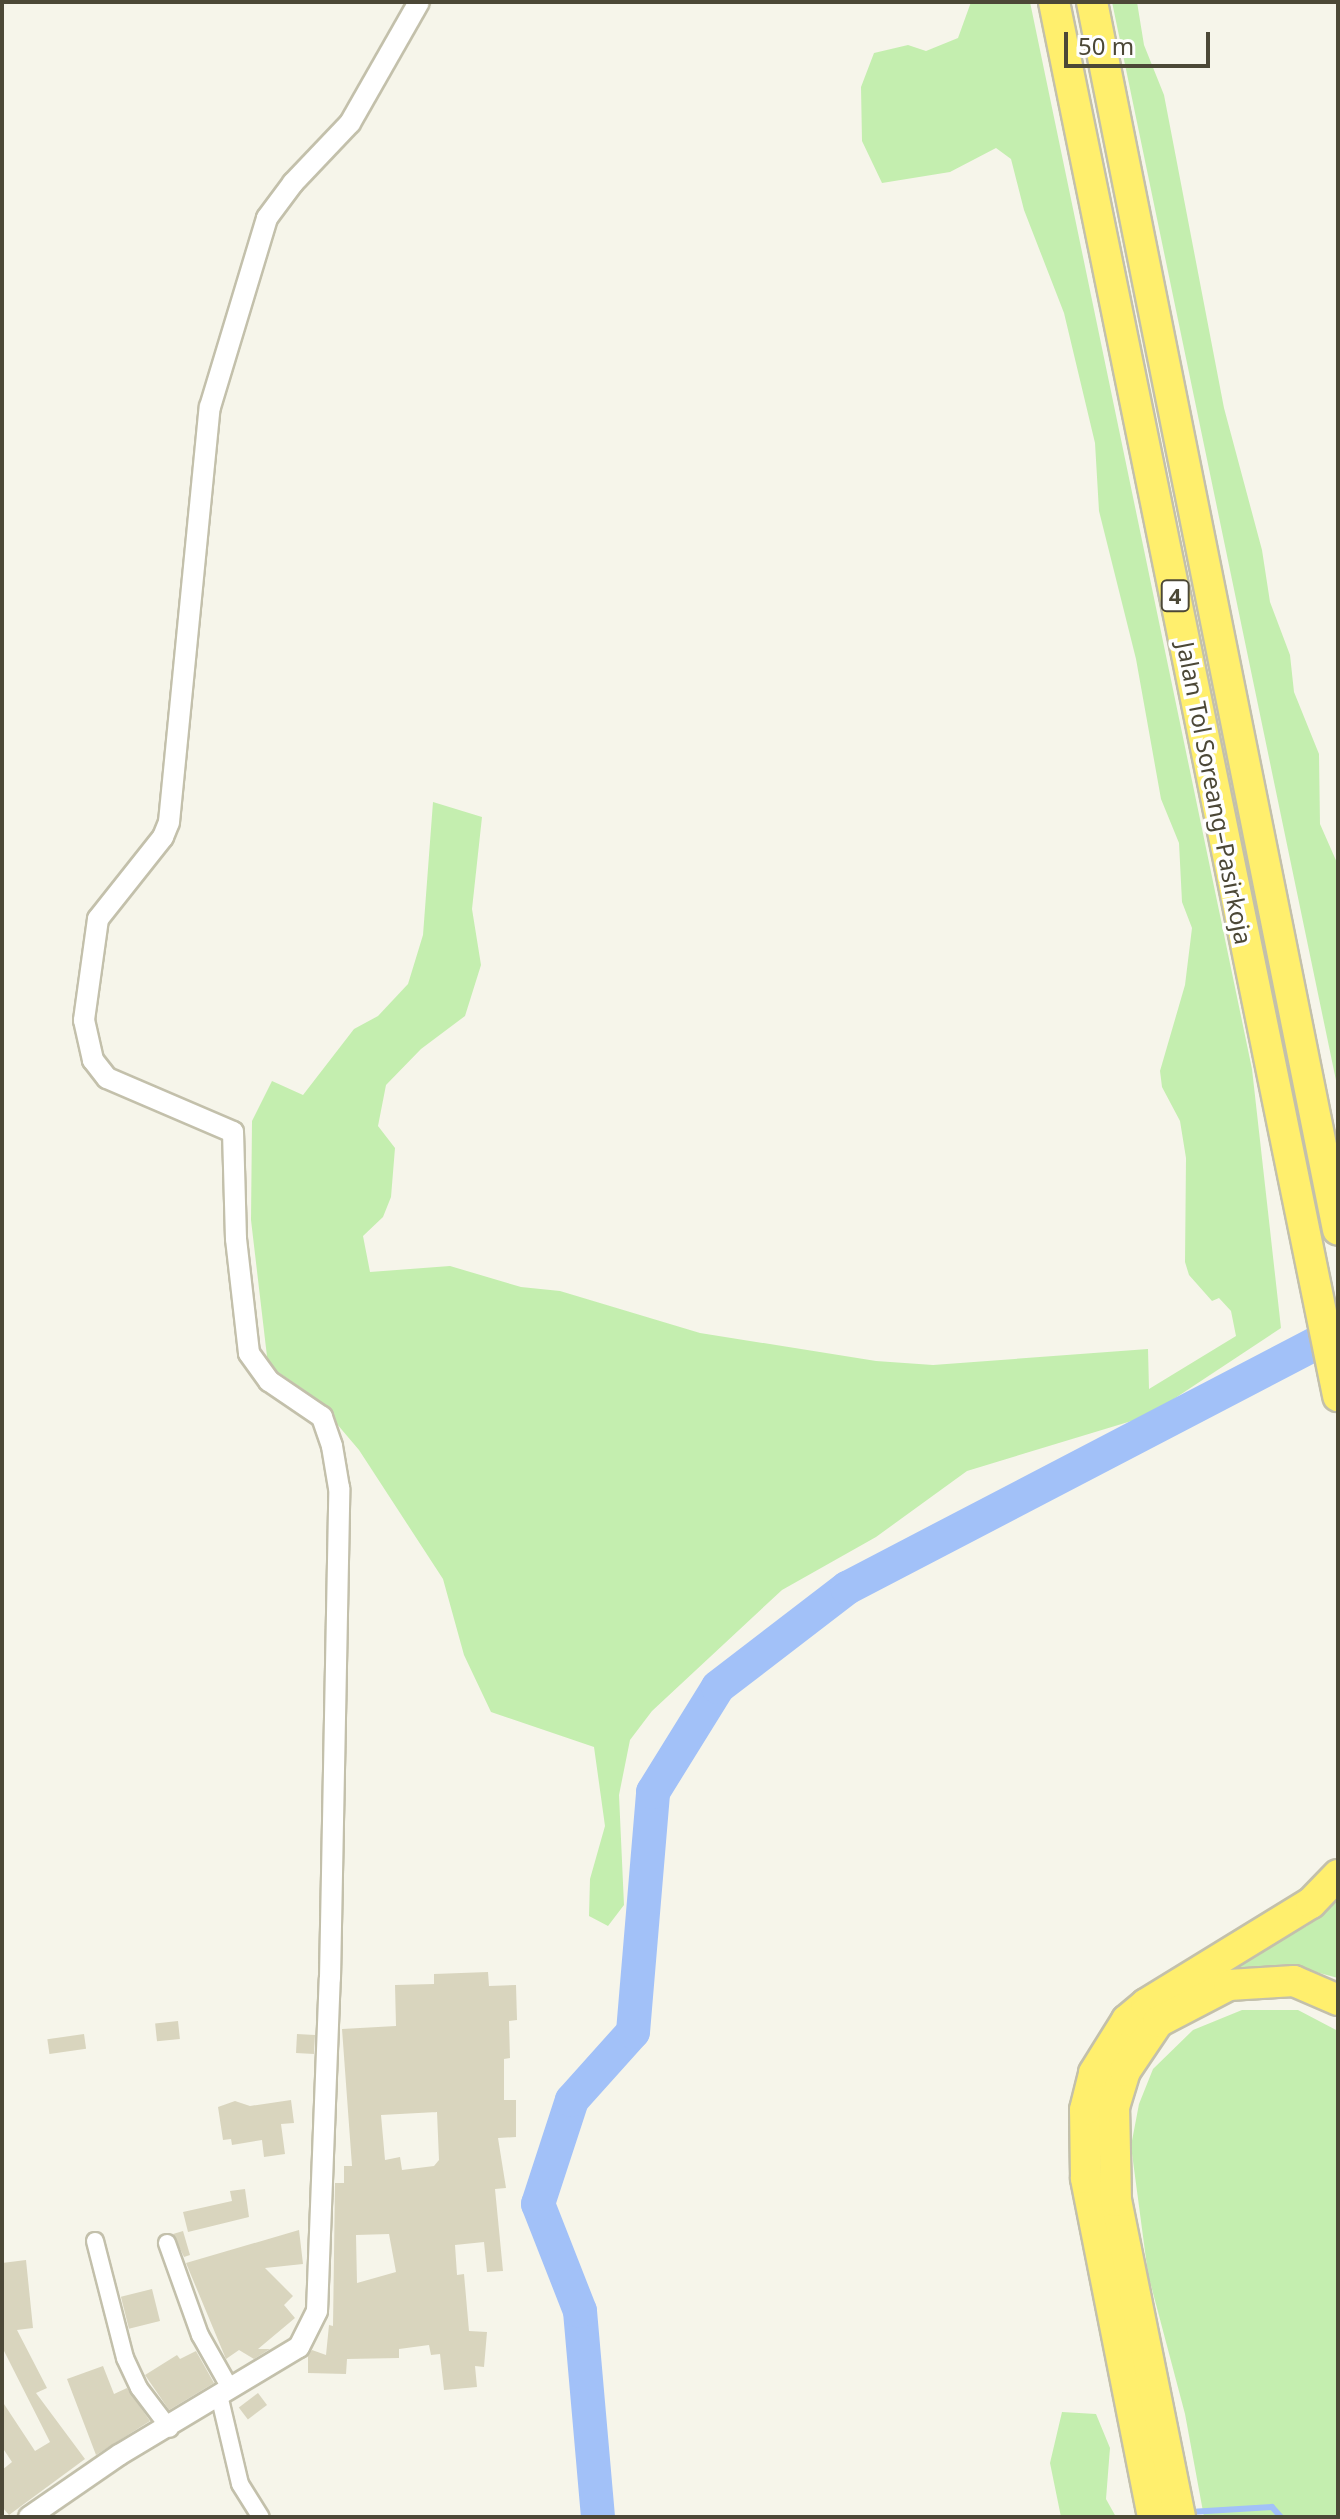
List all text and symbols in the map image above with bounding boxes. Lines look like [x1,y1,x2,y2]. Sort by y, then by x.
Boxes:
scale bar [1068,16,1214,66]
text: 50 m [1078,29,1134,62]
road number: 4 [1159,578,1191,614]
street label: Jalan Tol Soreang–Pasirkoja [1172,639,1258,947]

